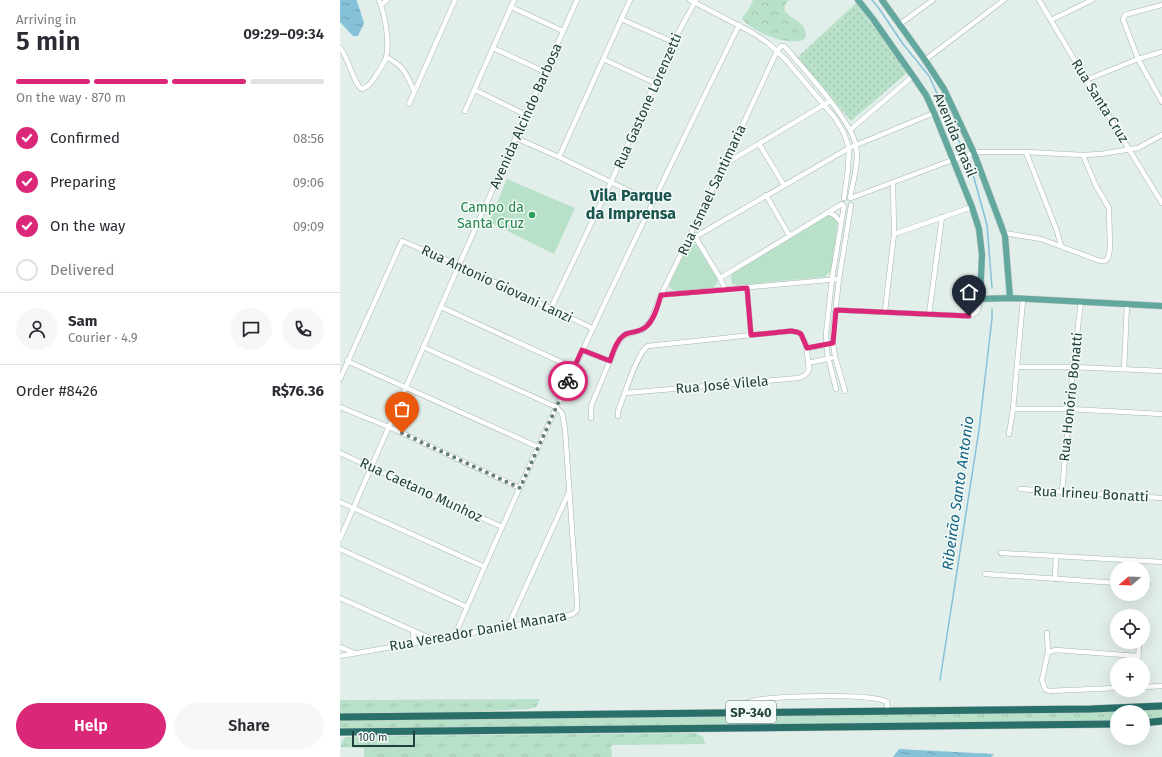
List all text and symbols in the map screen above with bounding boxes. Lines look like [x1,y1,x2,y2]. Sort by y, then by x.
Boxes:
text: Arriving in [16,12,76,27]
text: 09:29–09:34 [243,25,324,43]
text: 5 min [16,26,80,57]
street label: Rua Gastone Lorenzetti [610,31,686,171]
street label: Avenida Alcindo Barbosa [486,41,566,191]
street label: Rua Santa Cruz [1068,56,1132,146]
text: On the way · 870 m [16,90,126,105]
street label: Avenida Brasil [930,90,980,180]
street label: Rua Ismael Santimaria [674,122,750,258]
icon: check [16,127,38,149]
text: Confirmed [50,129,120,147]
text: 08:56 [293,131,324,146]
icon: check [16,171,38,193]
text: Preparing [50,173,115,191]
text: 09:06 [293,175,324,190]
district label: Vila Parque da Imprensa [586,186,676,223]
place label: Campo da Santa Cruz [457,199,524,232]
marker: Campo da Santa Cruz [527,210,537,220]
icon: check [16,215,38,237]
text: On the way [50,217,125,235]
text: 09:09 [293,219,324,234]
street label: Rua Antonio Giovani Lanzi [419,241,575,327]
text: Delivered [50,261,114,279]
pin [952,275,986,316]
icon: home [958,281,980,303]
button: person [16,308,58,350]
button: chat [230,308,272,350]
button: phone [282,308,324,350]
text: Sam [68,312,97,330]
text: Courier · 4.9 [68,330,138,345]
street label: Rua Honório Bonatti [1056,332,1086,462]
courier [548,361,588,401]
icon: bike [557,370,579,392]
street label: Rua José Vilela [675,372,769,398]
text: Order #8426 [16,382,98,400]
text: R$76.36 [272,382,324,400]
pin [385,392,419,433]
icon: bag [391,398,413,420]
water label: Ribeirão Santo Antonio [938,415,978,571]
street label: Rua Caetano Munhoz [357,454,485,526]
street label: Rua Irineu Bonatti [1033,482,1149,506]
north arrow [1110,561,1150,601]
map controls [1110,561,1150,745]
street label: Rua Vereador Daniel Manara [388,607,568,655]
button: locate [1110,609,1150,649]
button: + [1110,657,1150,697]
road number: SP-340 [726,701,776,723]
button: Help [16,703,166,749]
button: Share [174,703,324,749]
button: − [1110,705,1150,745]
scale bar [352,729,415,748]
text: 100 m [358,731,387,744]

